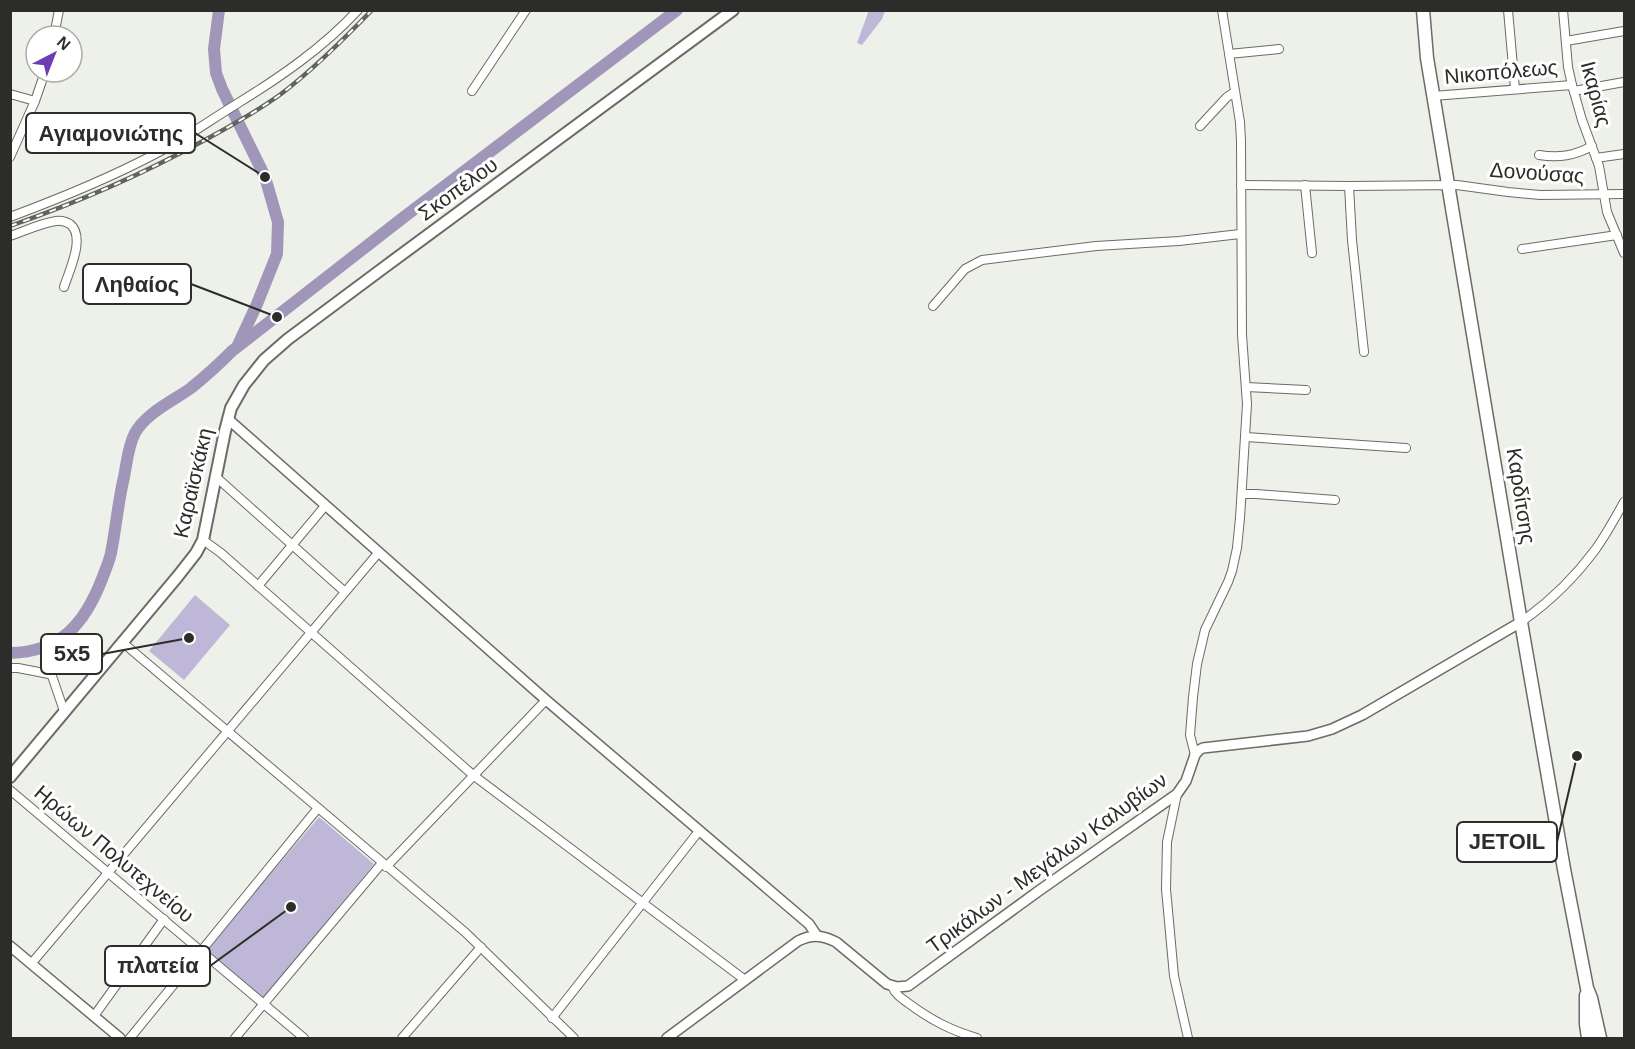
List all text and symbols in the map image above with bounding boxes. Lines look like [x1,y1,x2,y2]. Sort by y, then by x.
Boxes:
north arrow [24,24,84,84]
text: N [54,33,74,53]
street label: Νικοπόλεως [1443,55,1559,88]
street label: Ικαρίας [1577,58,1616,129]
callout: Αγιαμονιώτης [26,113,195,153]
text: Αγιαμονιώτης [39,121,183,146]
street label: Σκοπέλου [414,152,502,225]
street label: Δονούσας [1489,158,1585,187]
callout: Ληθαίος [83,264,191,304]
text: Ληθαίος [95,272,179,297]
street label: Καραϊσκάκη [169,426,216,540]
street label: Καρδίτσης [1503,446,1540,546]
callout: 5x5 [41,634,102,674]
text: 5x5 [54,641,90,666]
street label: Τρικάλων - Μεγάλων Καλυβίων [922,768,1171,957]
street label: Ηρώων Πολυτεχνείου [30,780,199,927]
callout: JETOIL [1457,822,1557,862]
text: JETOIL [1469,829,1545,854]
callout: πλατεία [105,946,210,986]
text: πλατεία [117,953,199,978]

